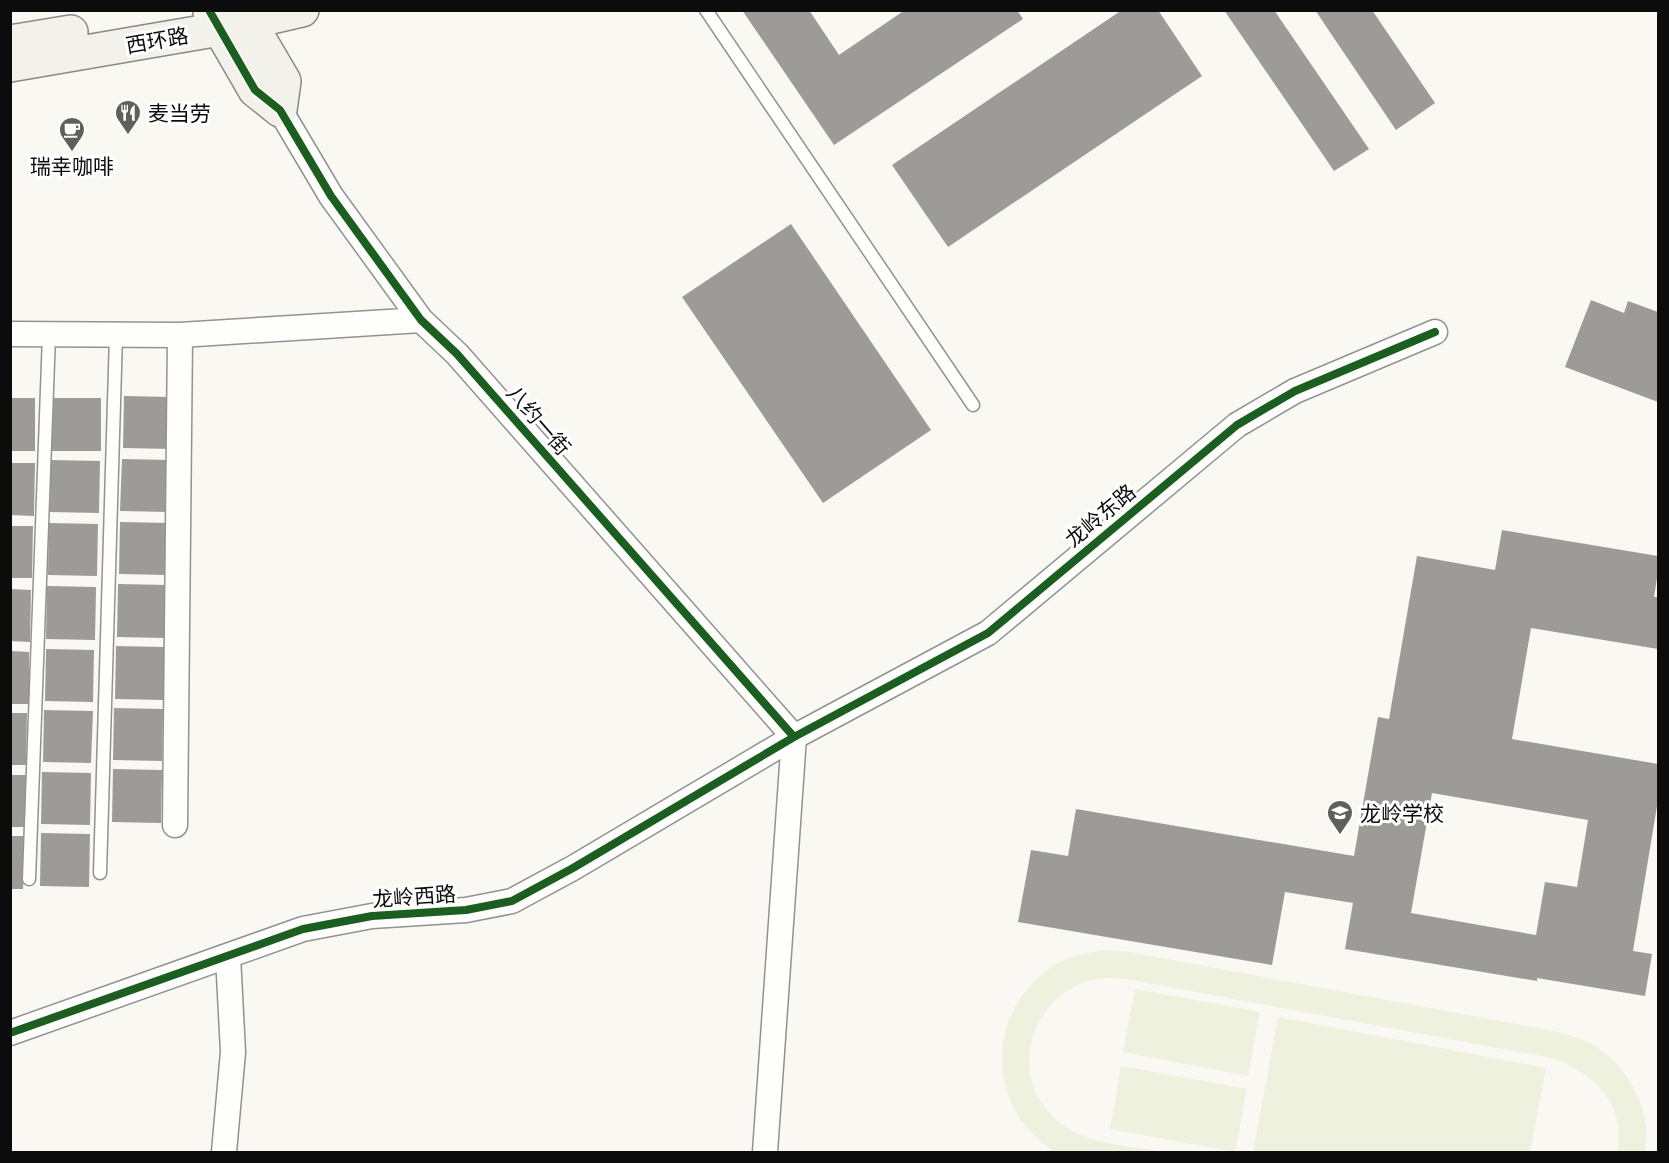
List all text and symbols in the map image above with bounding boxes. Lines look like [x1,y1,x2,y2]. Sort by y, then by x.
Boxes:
street label: 西环路 [124,21,190,59]
restaurant icon: 麦当劳 [113,98,143,136]
place label: 麦当劳 [148,99,211,127]
cafe icon: 瑞幸咖啡 [57,115,87,153]
place label: 瑞幸咖啡 [30,152,114,180]
street label: 八约一街 [501,379,577,461]
street label: 龙岭东路 [1059,477,1141,553]
school or university icon: 龙岭学校 [1325,798,1355,836]
place label: 龙岭学校 [1360,799,1444,827]
street label: 龙岭西路 [371,879,457,913]

